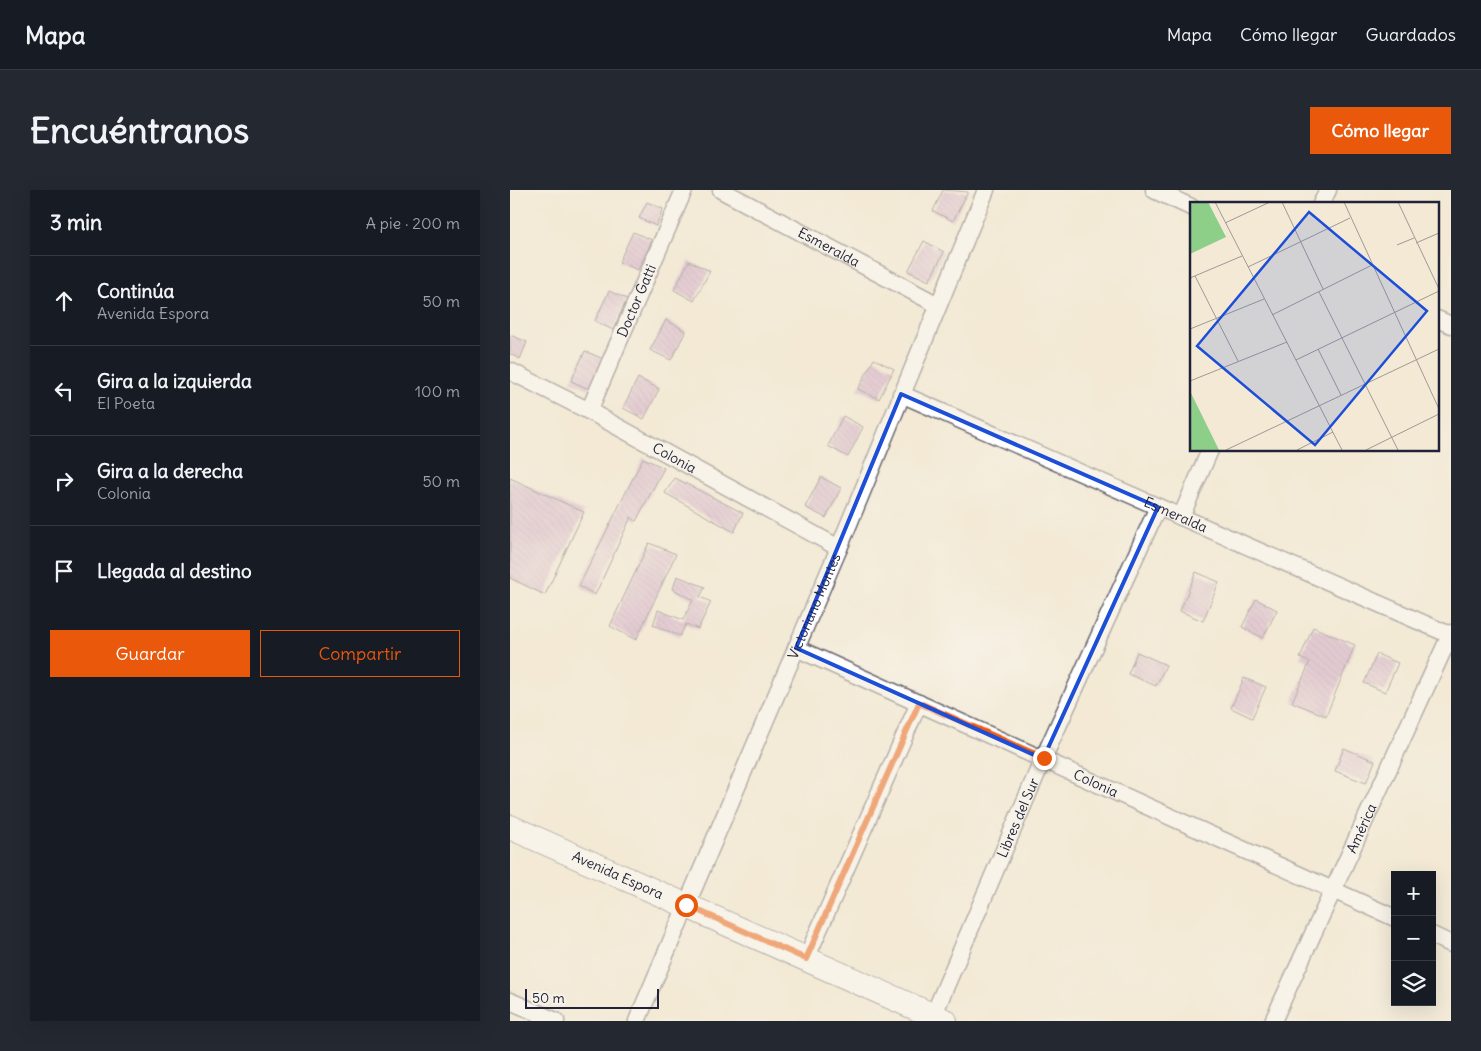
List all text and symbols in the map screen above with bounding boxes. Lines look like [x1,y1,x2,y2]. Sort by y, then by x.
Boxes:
text: Mapa [25,20,85,50]
text: Mapa [1167,23,1212,46]
text: Cómo llegar [1240,23,1337,46]
text: Guardados [1365,23,1456,46]
button: Cómo llegar [1310,107,1451,154]
text: Encuéntranos [30,108,249,152]
inset map [1190,202,1438,451]
text: 3 min [50,209,102,236]
text: A pie · 200 m [366,213,460,233]
street label: Esmeralda [795,223,863,271]
street label: Doctor Gatti [613,262,660,340]
text: Continúa [97,279,174,303]
icon: ahead [50,287,78,315]
text: 50 m [422,291,460,311]
text: Avenida Espora [97,303,209,323]
text: Gira a la izquierda [97,369,252,393]
icon: left [50,377,78,405]
text: 100 m [415,381,460,401]
text: El Poeta [97,393,155,413]
street label: Colonia [649,439,699,477]
text: Gira a la derecha [97,459,243,483]
icon: right [50,467,78,495]
text: 50 m [422,471,460,491]
text: Colonia [97,483,151,503]
street label: Esmeralda [1141,493,1210,536]
street label: Victoriano Montes [784,551,845,662]
icon: arrive [50,557,78,585]
text: Llegada al destino [97,559,252,583]
button: Guardar [50,630,250,677]
button: Compartir [260,630,460,677]
route end [1033,747,1056,770]
street label: Colonia [1071,765,1121,801]
street label: Libres del Sur [993,775,1043,860]
street label: América [1342,801,1381,856]
street label: Avenida Espora [569,847,666,903]
map controls [1391,871,1436,1006]
button: + [1391,871,1436,916]
route start [675,894,698,917]
button: − [1391,916,1436,961]
button: layers [1391,961,1436,1006]
scale bar [525,986,659,1009]
text: 50 m [532,989,565,1007]

